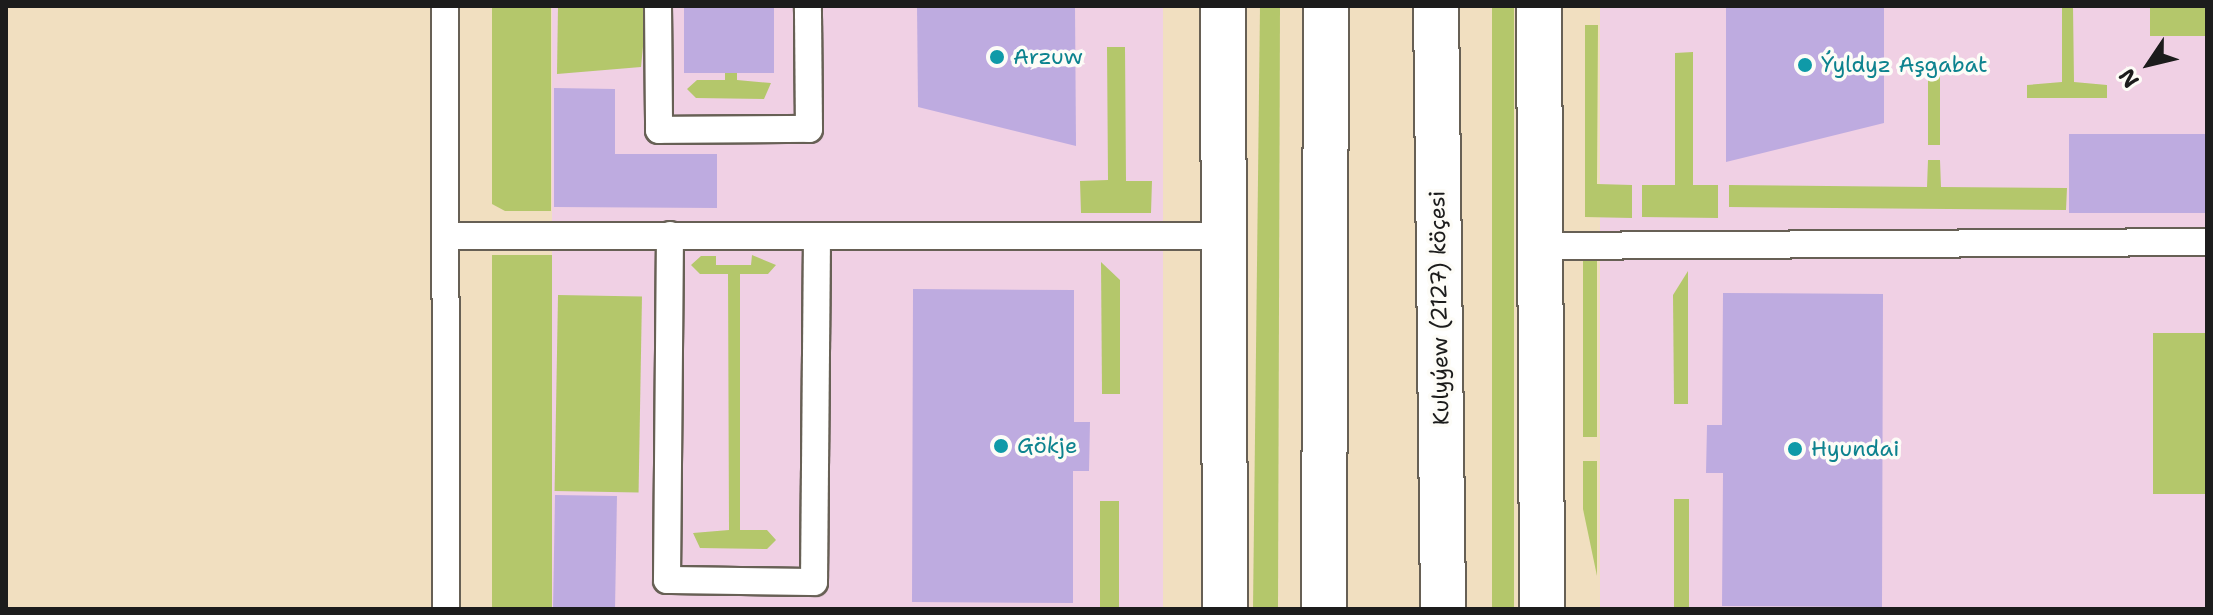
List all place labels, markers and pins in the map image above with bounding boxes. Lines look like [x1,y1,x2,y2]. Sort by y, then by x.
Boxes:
place label: Arzuw [1013,44,1083,70]
marker: Arzuw [988,48,1006,66]
place label: Ýyldyz Aşgabat [1821,52,1988,78]
marker: Ýyldyz Aşgabat [1796,56,1814,74]
place label: Gökje [1017,433,1077,459]
place label: Hyundai [1811,436,1899,462]
marker: Gökje [992,437,1010,455]
marker: Hyundai [1786,440,1804,458]

